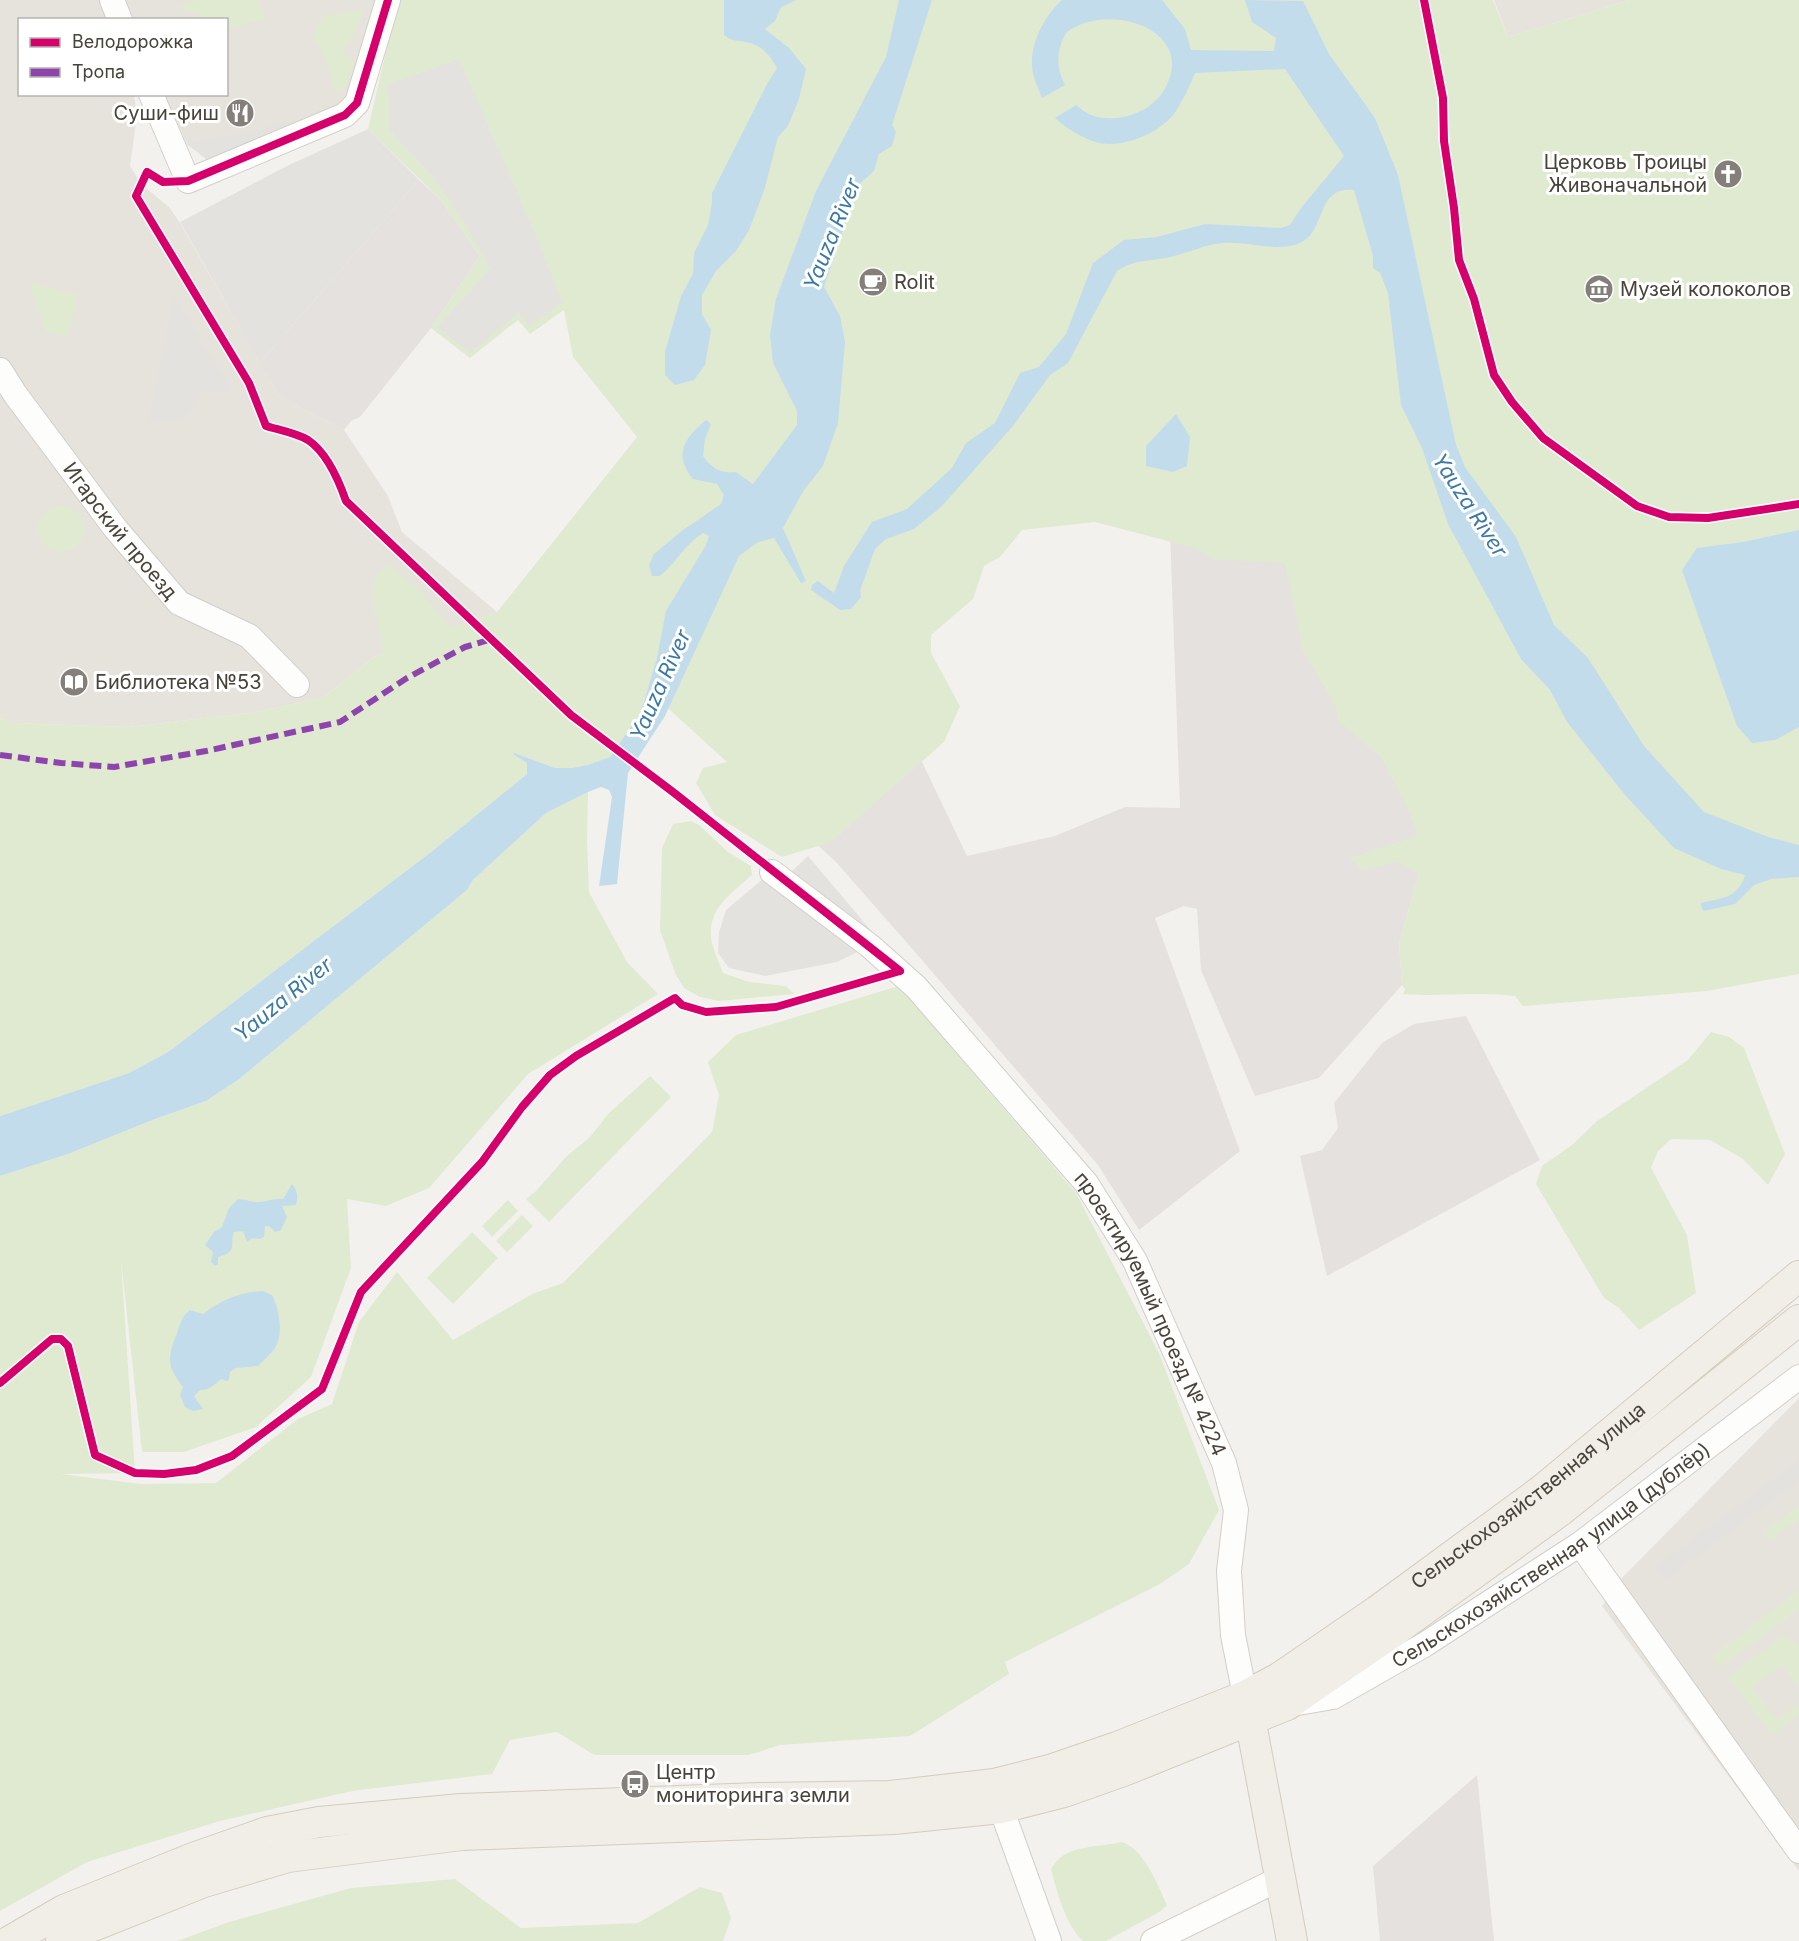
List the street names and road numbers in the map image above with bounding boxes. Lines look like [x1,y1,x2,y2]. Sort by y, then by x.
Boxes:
street label: Игарский проезд [58,458,183,604]
street label: проектируемый проезд № 4224 [1069,1166,1231,1459]
street label: Сельскохозяйственная улица [1406,1397,1650,1594]
street label: Сельскохозяйственная улица (дублёр) [1388,1437,1715,1673]

